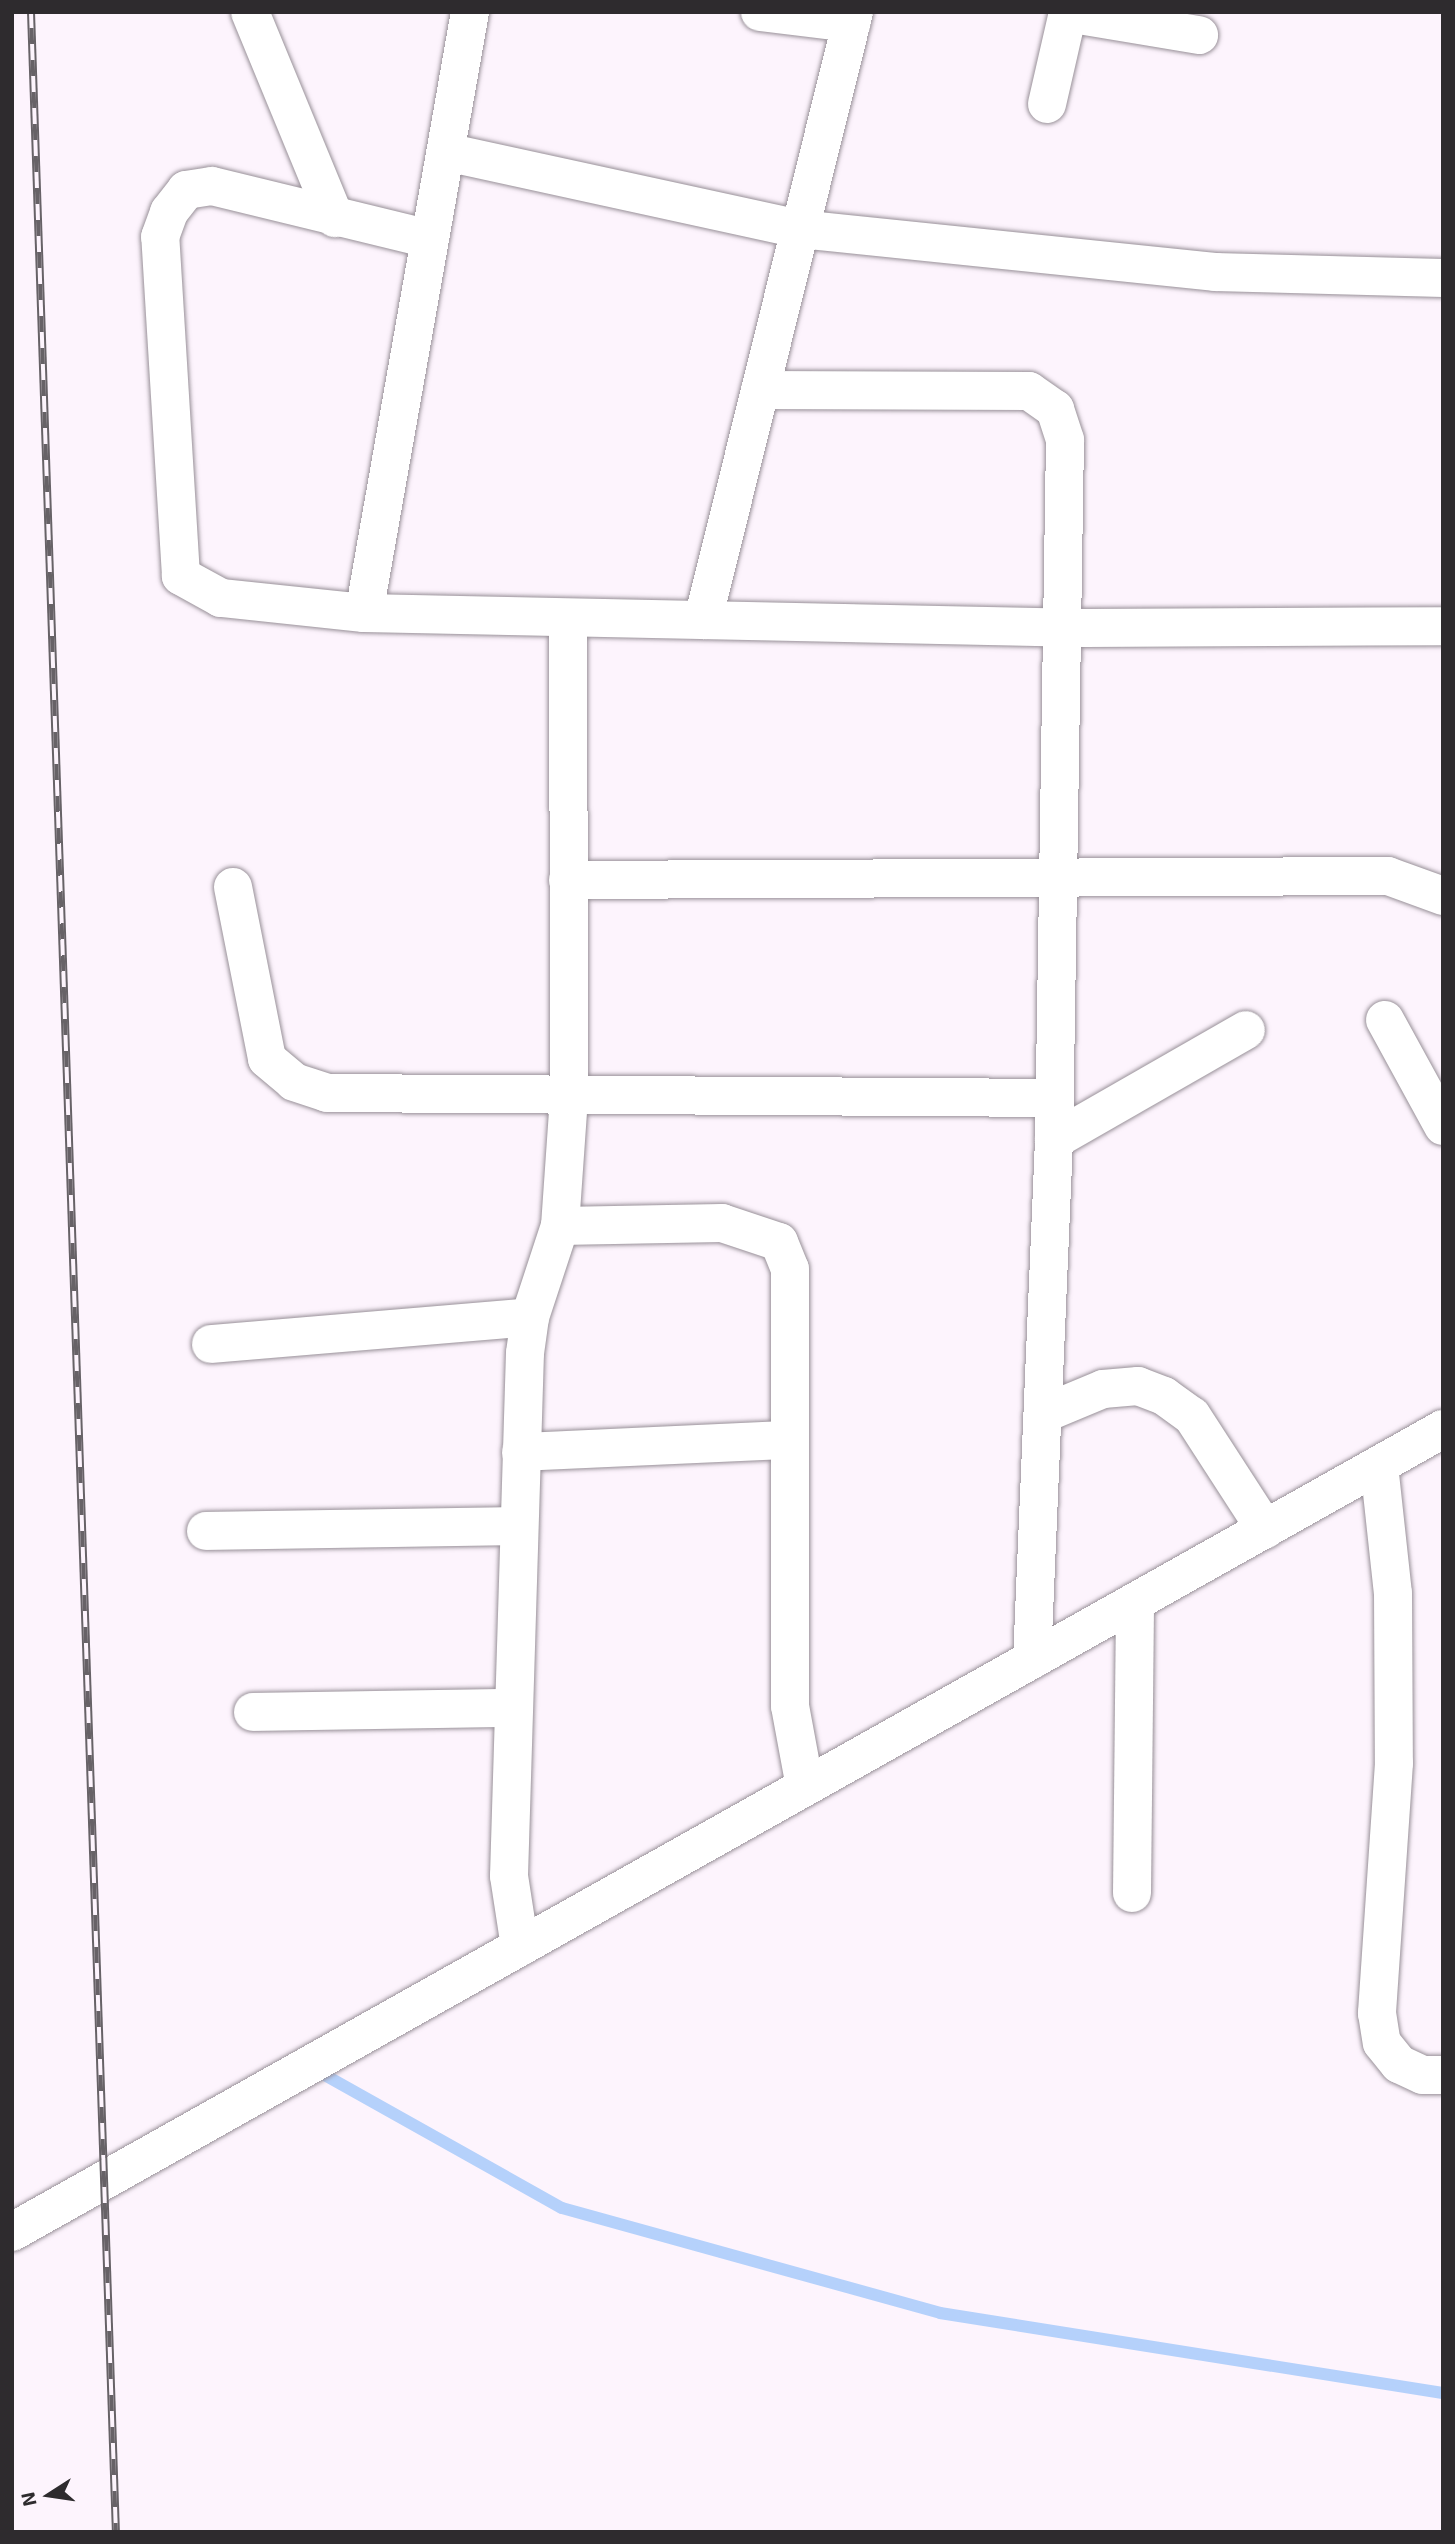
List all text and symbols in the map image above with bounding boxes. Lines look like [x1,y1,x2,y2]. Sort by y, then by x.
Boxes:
north arrow [14,2460,84,2530]
text: N [15,2490,41,2509]

